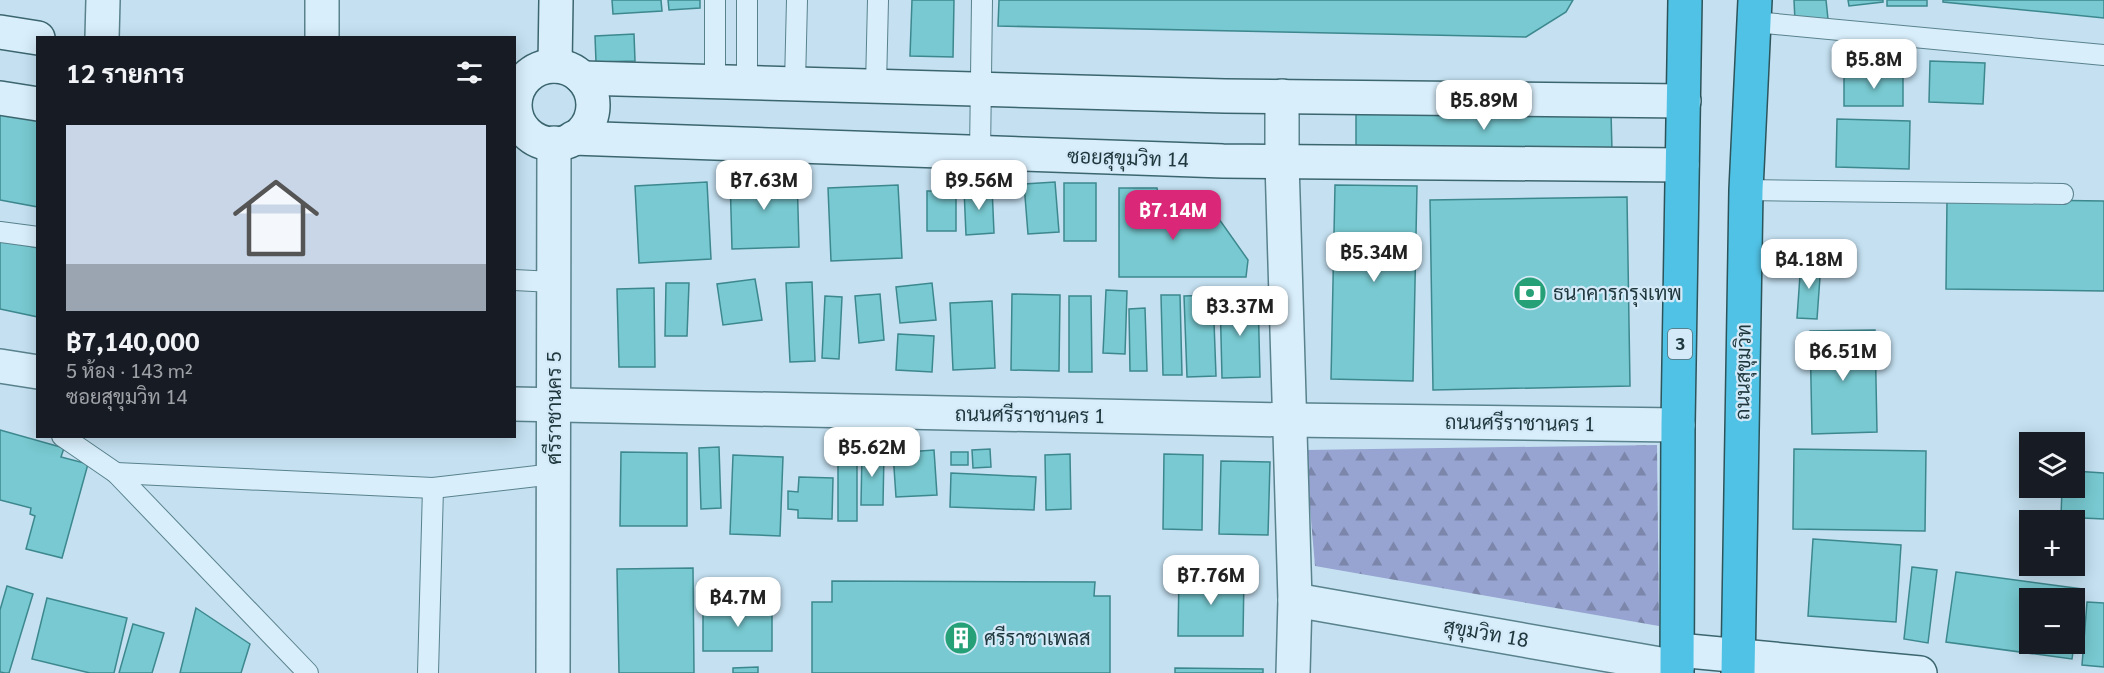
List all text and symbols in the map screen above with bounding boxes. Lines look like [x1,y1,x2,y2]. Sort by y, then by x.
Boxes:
pin: ฿5.8M [1832,39,1916,90]
text: ฿5.8M [1846,45,1902,71]
text: 12 รายการ [66,55,185,89]
icon: filters [453,56,486,89]
pin: ฿5.89M [1435,80,1533,131]
text: ฿5.89M [1450,86,1518,112]
street label: ซอยสุขุมวิท 14 [1067,142,1189,174]
pin: ฿7.63M [715,160,813,211]
pin: ฿9.56M [930,160,1028,211]
icon: home [222,164,330,272]
text: ฿7.63M [730,166,798,192]
text: ฿9.56M [945,166,1013,192]
pin: ฿7.14M [1124,190,1222,241]
text: ฿7.14M [1139,196,1207,222]
pin: ฿5.34M [1325,232,1423,283]
text: ฿5.34M [1340,238,1408,264]
pin: ฿4.18M [1760,239,1858,290]
text: ฿4.18M [1775,245,1843,271]
bank icon: ธนาคารกรุงเทพ [1512,275,1548,311]
place label: ธนาคารกรุงเทพ [1553,279,1682,307]
pin: ฿3.37M [1191,286,1289,337]
text: ฿3.37M [1206,292,1274,318]
text: ฿7,140,000 [66,323,200,357]
street label: ถนนสุขุมวิท [1728,324,1758,420]
road number: 3 [1668,329,1692,359]
pin: ฿6.51M [1794,331,1892,382]
text: ฿6.51M [1809,337,1877,363]
street label: ศรีราชานคร 5 [540,351,566,465]
text: 5 ห้อง · 143 m² [66,357,193,383]
text: ซอยสุขุมวิท 14 [66,383,188,409]
street label: ถนนศรีราชานคร 1 [955,400,1105,428]
street label: ถนนศรีราชานคร 1 [1445,408,1595,436]
pin: ฿5.62M [823,427,921,478]
map controls [2019,432,2085,654]
button: layers [2019,432,2085,498]
text: ฿5.62M [838,433,906,459]
button: + [2019,510,2085,576]
pin: ฿7.76M [1162,555,1260,606]
text: ฿7.76M [1177,561,1245,587]
pin: ฿4.7M [696,577,780,628]
text: ฿4.7M [710,583,766,609]
button: − [2019,588,2085,654]
street label: สุขุมวิท 18 [1441,612,1531,654]
building icon: ศรีราชาเพลส [943,620,979,656]
place label: ศรีราชาเพลส [984,624,1091,650]

